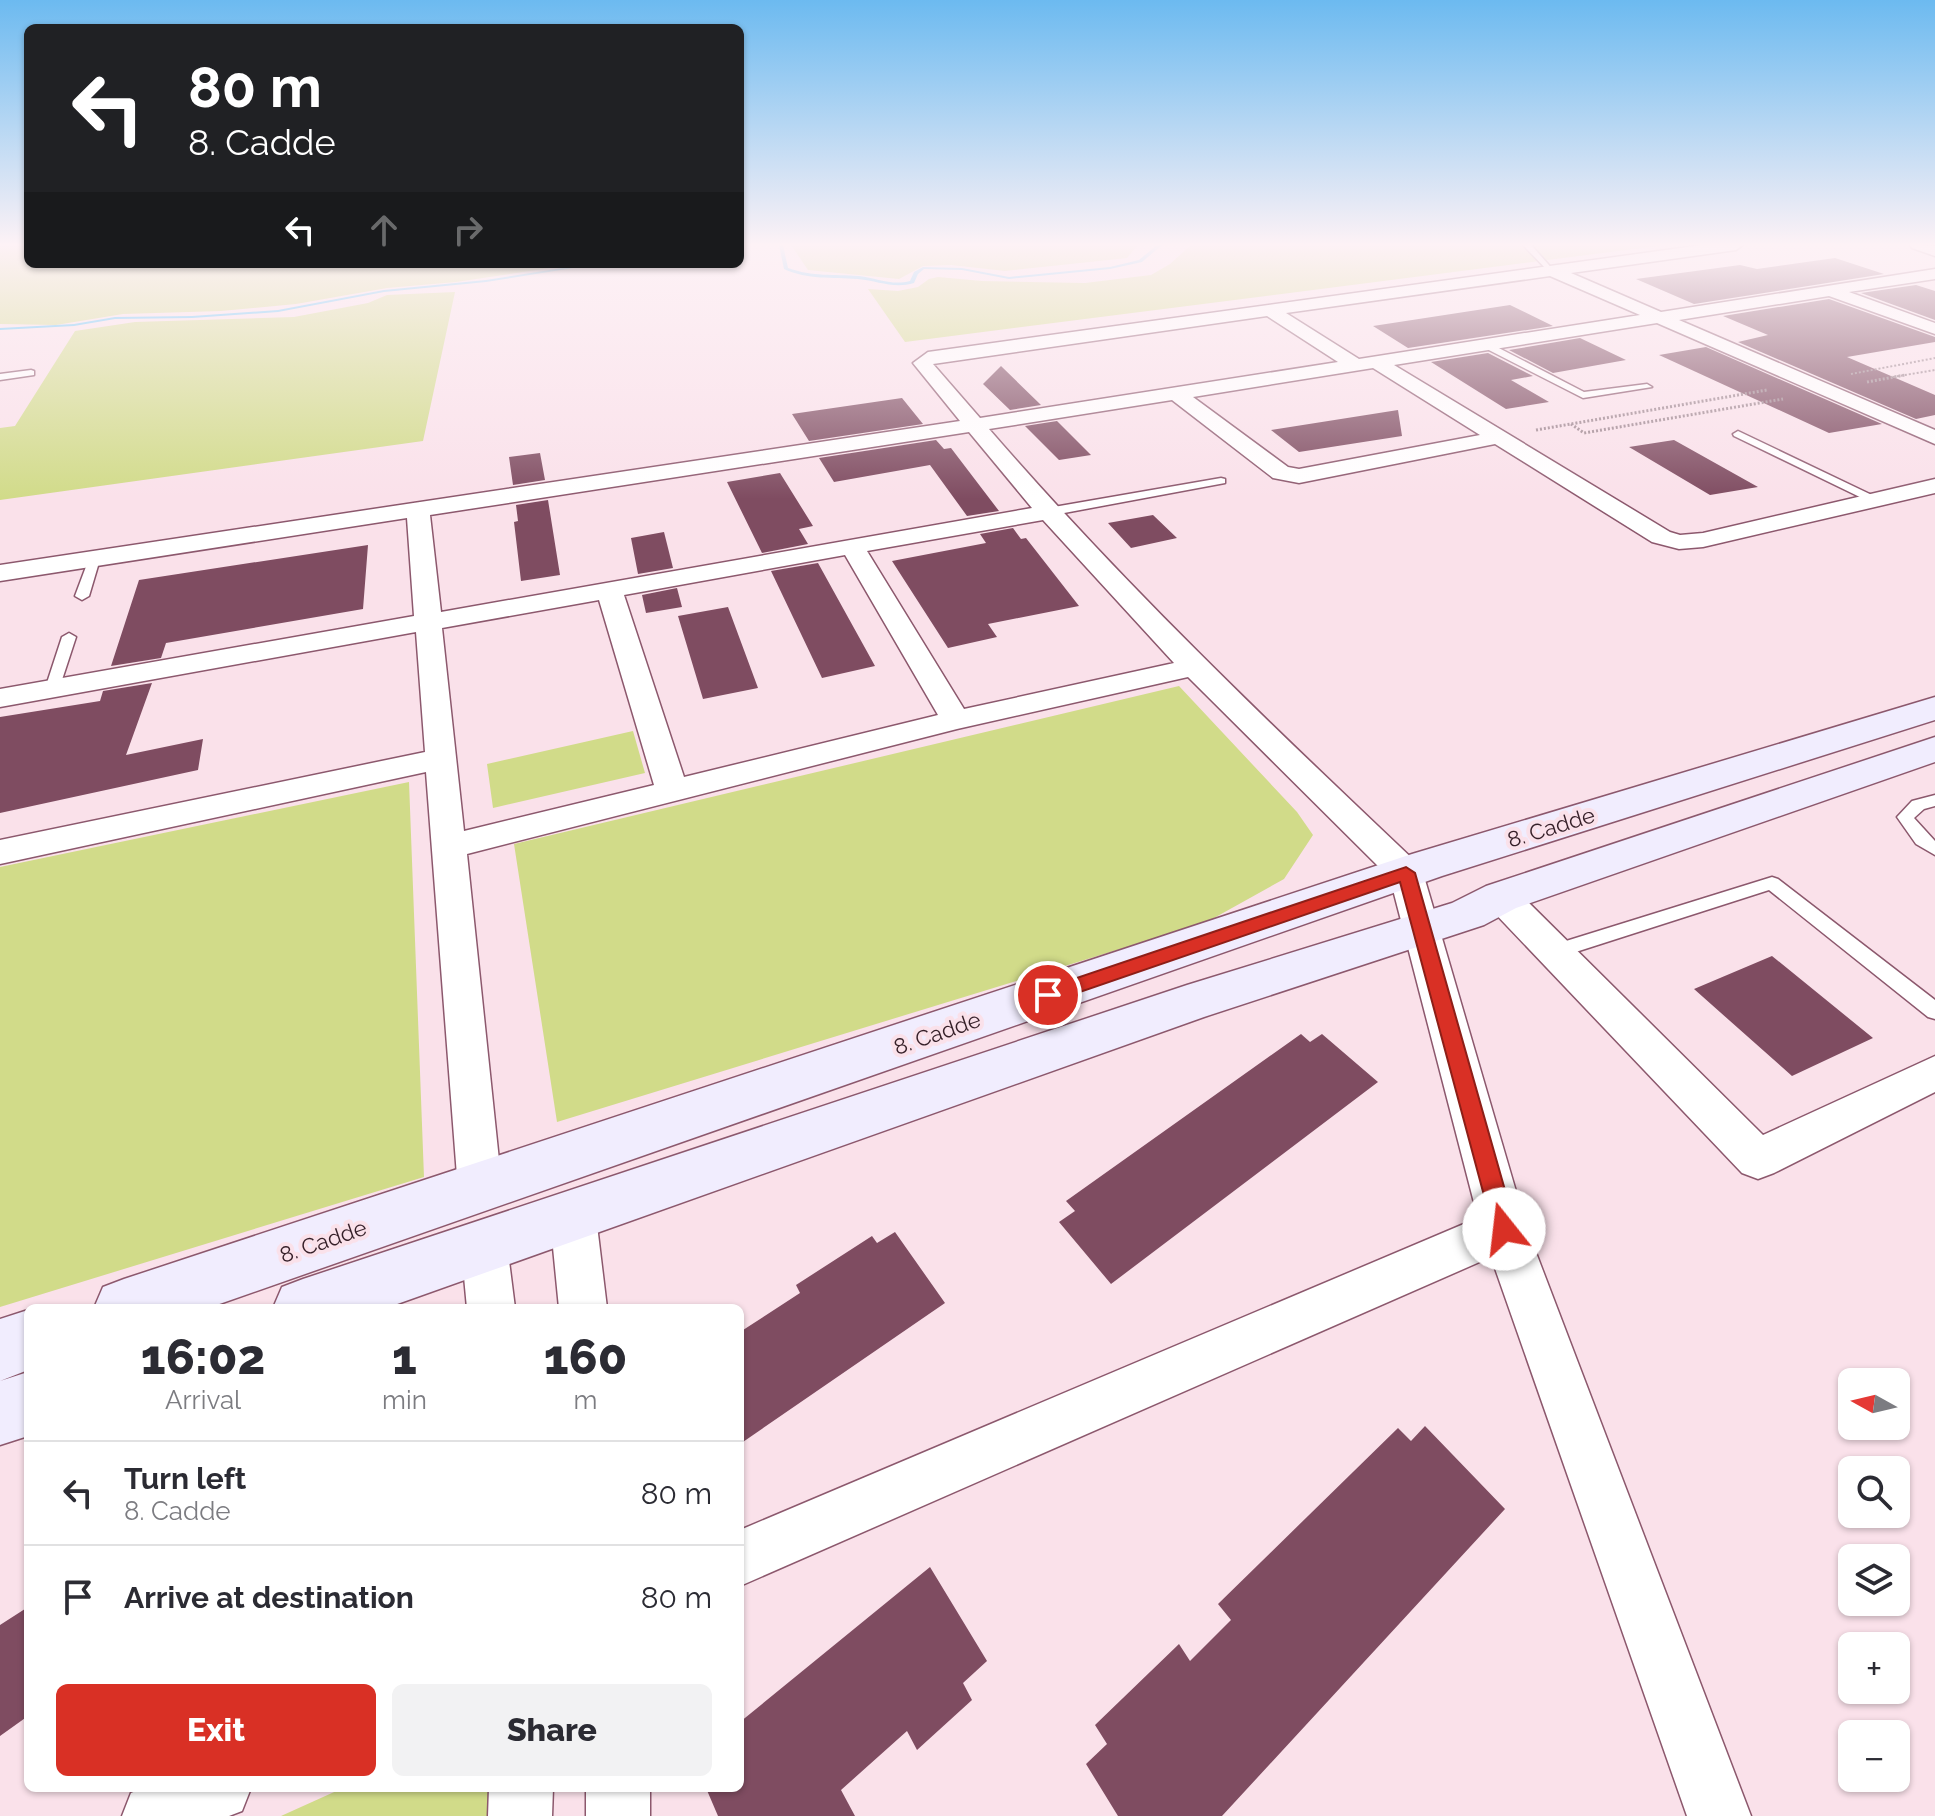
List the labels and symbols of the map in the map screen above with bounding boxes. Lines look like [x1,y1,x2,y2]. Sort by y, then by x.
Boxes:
street label: 8. Cadde [1504,801,1598,853]
pin [1014,961,1082,1029]
street label: 8. Cadde [890,1006,984,1060]
position arrow [1462,1187,1546,1271]
street label: 8. Cadde [276,1214,370,1268]
north arrow [1838,1368,1910,1440]

